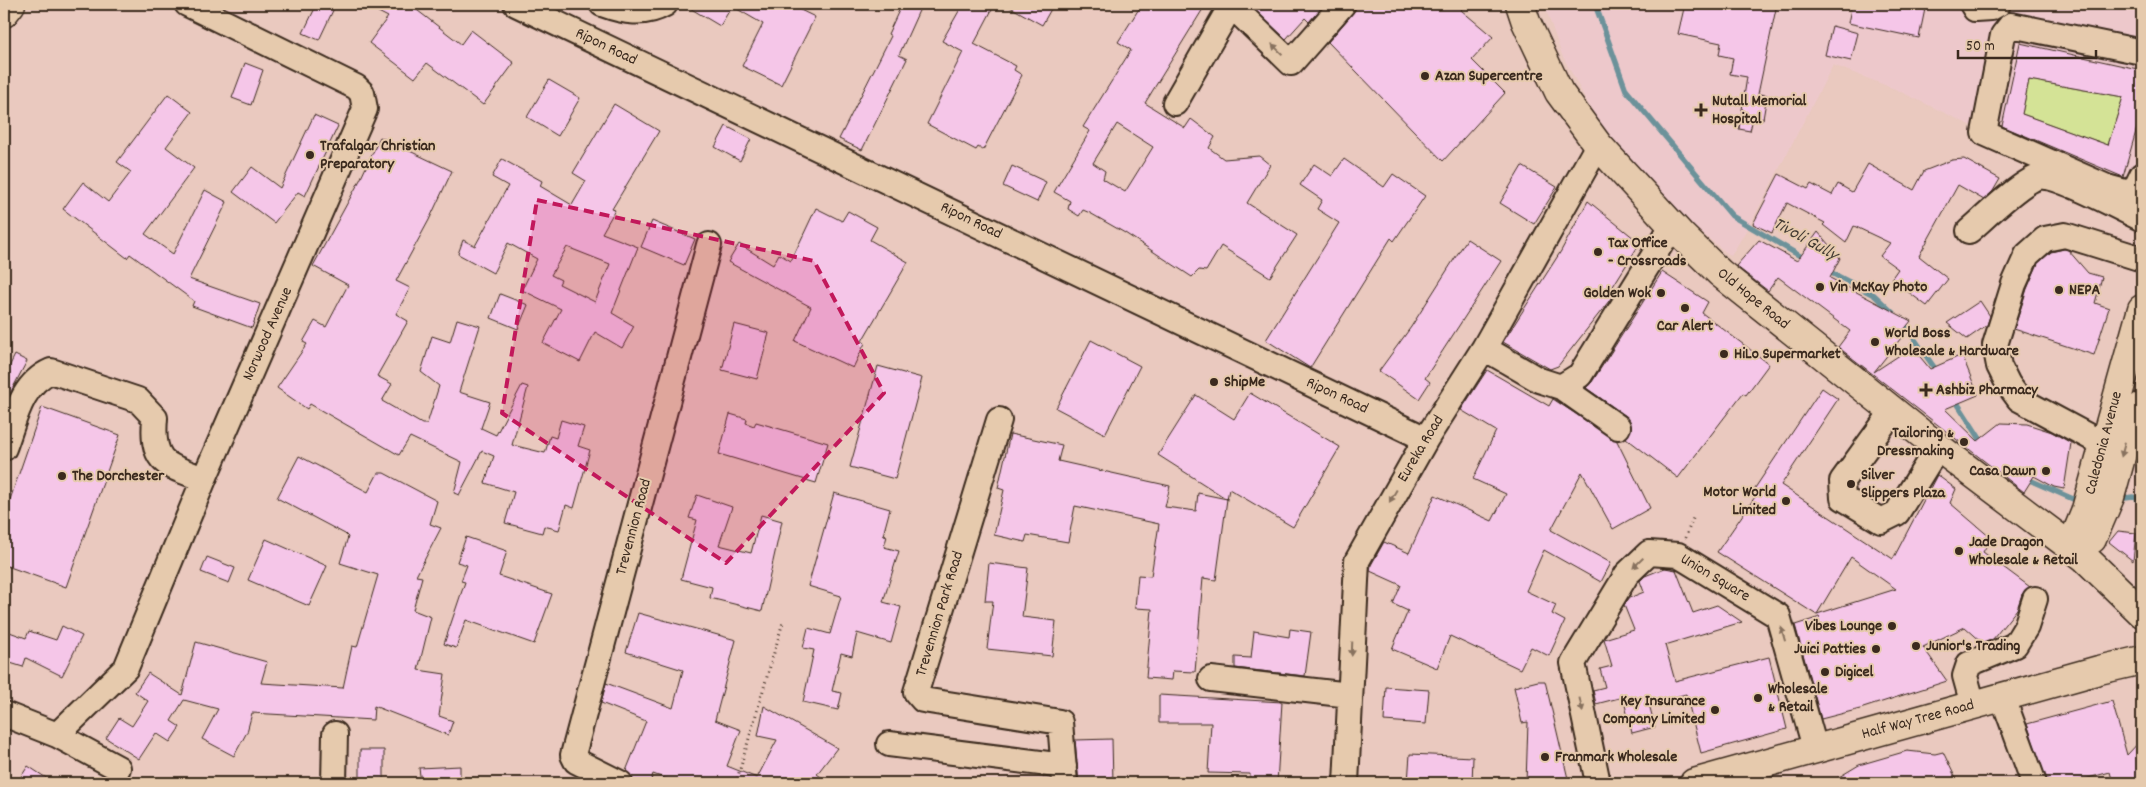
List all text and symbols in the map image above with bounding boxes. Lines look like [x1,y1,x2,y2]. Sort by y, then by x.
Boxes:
street label: Ripon Road [571,22,641,72]
scale bar [1958,28,2096,60]
text: 50 m [1966,36,1995,58]
one-way arrow [1271,43,1283,55]
place label: Azan Supercentre [1435,65,1542,88]
marker: Azan Supercentre [1419,70,1431,82]
place label: Nutall Memorial Hospital [1712,90,1806,131]
marker: Nutall Memorial Hospital [1694,103,1708,117]
place label: Trafalgar Christian Preparatory [320,135,435,176]
marker: Trafalgar Christian Preparatory [304,149,316,161]
street label: Ripon Road [936,196,1006,246]
water label: Tivoli Gully [1768,212,1844,269]
place label: Tax Office - Crossroads [1608,232,1687,273]
marker: Tax Office - Crossroads [1592,246,1604,258]
street label: Old Hope Road [1712,263,1794,335]
place label: Vin McKay Photo [1830,276,1927,299]
place label: NEPA [2069,279,2100,302]
marker: Vin McKay Photo [1814,281,1826,293]
place label: Golden Wok [1584,282,1651,305]
street label: Norwood Avenue [237,283,299,385]
marker: NEPA [2053,284,2065,296]
marker: Golden Wok [1655,287,1667,299]
marker: Car Alert [1679,302,1691,314]
place label: Car Alert [1657,315,1713,338]
place label: World Boss Wholesale & Hardware [1885,322,2019,363]
marker: World Boss Wholesale & Hardware [1869,336,1881,348]
place label: HiLo Supermarket [1734,343,1841,366]
marker: HiLo Supermarket [1718,348,1730,360]
place label: ShipMe [1224,371,1265,394]
street label: Ripon Road [1302,372,1372,420]
marker: ShipMe [1208,376,1220,388]
place label: Ashbiz Pharmacy [1936,379,2039,402]
marker: Ashbiz Pharmacy [1920,384,1932,396]
street label: Caledonia Avenue [2079,389,2129,497]
street label: Eureka Road [1392,411,1450,487]
place label: Tailoring & Dressmaking [1877,422,1954,463]
marker: Tailoring & Dressmaking [1958,436,1970,448]
one-way arrow [2119,442,2127,457]
place label: Casa Dawn [1969,460,2036,483]
place label: Silver Slippers Plaza [1861,464,1947,505]
place label: The Dorchester [72,465,165,488]
marker: Casa Dawn [2040,465,2052,477]
marker: The Dorchester [56,470,68,482]
street label: Trevennion Road [610,476,658,578]
marker: Silver Slippers Plaza [1845,478,1857,490]
place label: Motor World Limited [1703,481,1776,522]
one-way arrow [1389,490,1398,503]
marker: Motor World Limited [1780,495,1792,507]
place label: Jade Dragon Wholesale & Retail [1969,531,2078,572]
marker: Jade Dragon Wholesale & Retail [1953,545,1965,557]
street label: Union Square [1676,548,1754,608]
street label: Trevennion Park Road [910,549,970,679]
one-way arrow [1632,557,1644,569]
place label: Vibes Lounge [1805,615,1882,638]
marker: Vibes Lounge [1886,620,1898,632]
one-way arrow [1778,626,1786,641]
place label: Junior's Trading [1926,635,2020,658]
place label: Juici Patties [1794,638,1866,661]
marker: Junior's Trading [1910,640,1922,652]
one-way arrow [1348,641,1356,657]
marker: Juici Patties [1870,643,1882,655]
place label: Digicel [1835,661,1874,684]
marker: Digicel [1819,666,1831,678]
place label: Wholesale & Retail [1768,678,1828,719]
place label: Key Insurance Company Limited [1603,690,1705,731]
marker: Wholesale & Retail [1752,692,1764,704]
street label: Half Way Tree Road [1859,694,1977,746]
one-way arrow [1578,697,1586,713]
marker: Key Insurance Company Limited [1709,704,1721,716]
place label: Franmark Wholesale [1555,746,1677,769]
marker: Franmark Wholesale [1539,751,1551,763]

